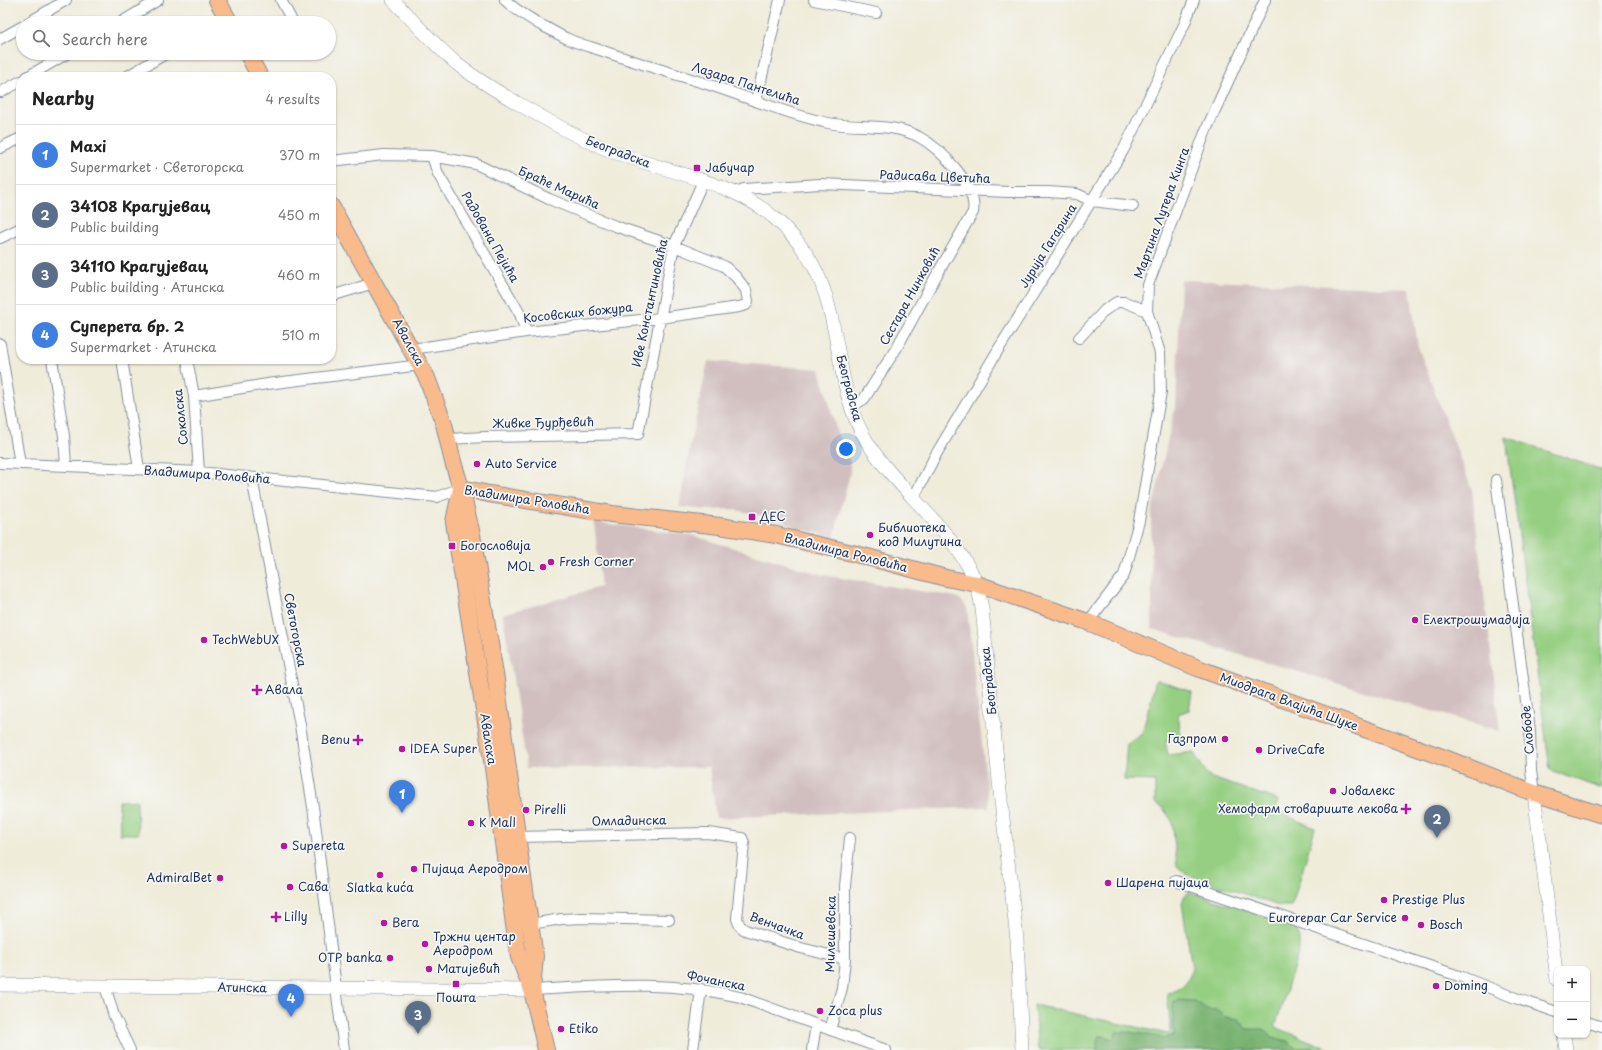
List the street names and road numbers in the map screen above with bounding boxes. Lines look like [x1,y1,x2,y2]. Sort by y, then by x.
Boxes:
street label: Лазара Пантелића [690,57,803,109]
street label: Београдска [583,130,654,172]
street label: Мартина Лутера Кинга [1129,144,1193,281]
street label: Браће Марића [516,161,603,213]
street label: Радисава Цветића [879,165,991,187]
street label: Радована Пејића [458,188,524,286]
street label: Јурија Гагарина [1014,200,1081,291]
street label: Иве Константиновића [627,237,671,368]
street label: Сестара Нинковић [874,243,944,348]
street label: Косовских божура [522,297,634,327]
street label: Авалска [388,314,430,369]
street label: Београдска [832,353,868,423]
street label: Соколска [168,388,192,446]
street label: Живке Ђурђевић [492,412,594,432]
street label: Владимира Роловића [143,461,271,487]
street label: Владимира Роловића [463,480,592,518]
street label: Владимира Роловића [783,528,910,576]
street label: Светогорска [280,591,312,669]
street label: Београдска [975,646,1001,716]
street label: Миодрага Влајића Шуке [1218,668,1361,735]
street label: Слободе [1516,704,1538,755]
street label: Авалска [476,712,502,766]
street label: Омладинска [591,810,667,830]
street label: Милешевска [820,895,840,972]
street label: Венчачка [747,907,808,943]
street label: Фочанска [685,966,748,995]
street label: Атинска [217,978,267,996]

